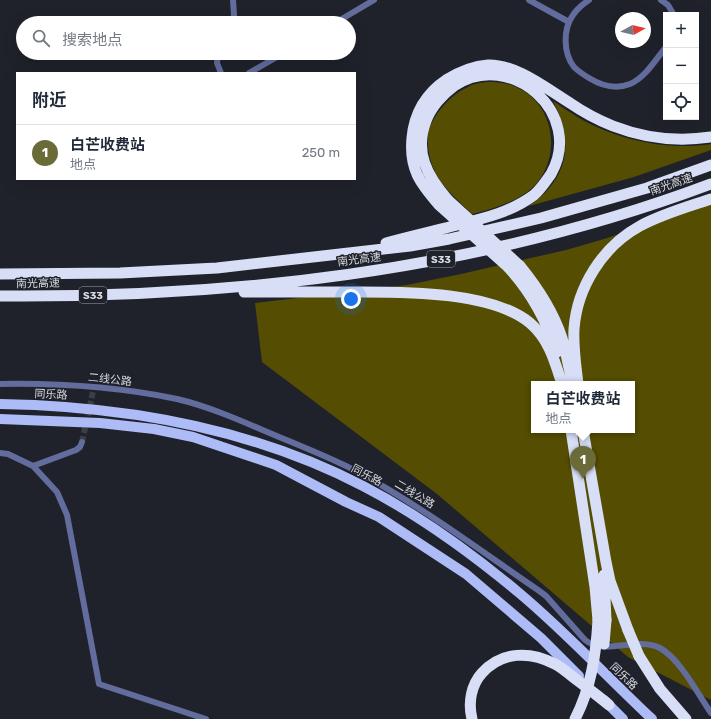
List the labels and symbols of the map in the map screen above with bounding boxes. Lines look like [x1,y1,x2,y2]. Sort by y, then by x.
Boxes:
north arrow [615,12,651,48]
street label: 南光高速 [648,171,694,198]
street label: 南光高速 [336,250,382,269]
road number: S33 [427,251,455,267]
street label: 南光高速 [16,277,60,290]
road number: S33 [79,287,107,303]
your location [341,289,361,309]
street label: 二线公路 [87,371,133,388]
street label: 同乐路 [34,387,68,402]
pin: 1 [570,446,596,479]
street label: 同乐路 [349,462,384,489]
street label: 二线公路 [393,478,437,511]
street label: 同乐路 [607,660,640,692]

